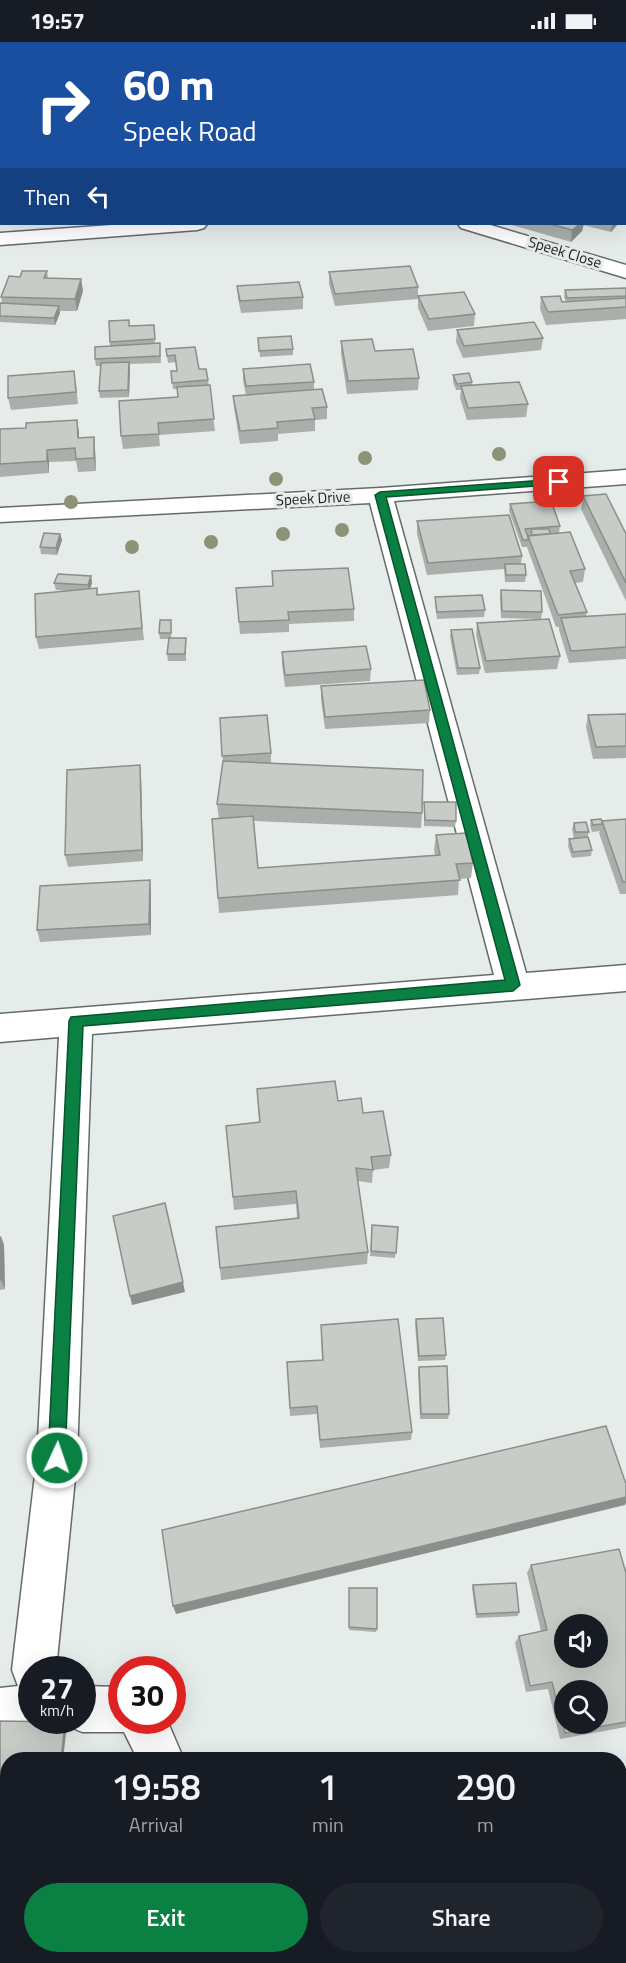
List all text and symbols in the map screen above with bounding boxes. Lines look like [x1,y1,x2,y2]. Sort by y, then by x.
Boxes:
text: 19:57 [30,4,85,38]
text: 60 m [123,52,215,116]
icon: right [24,66,102,144]
text: Speek Road [123,110,256,151]
text: Then [24,180,70,214]
icon: left [82,180,115,213]
street label: Speek Close [525,230,605,274]
pin [533,456,584,507]
icon: arrive [542,465,575,498]
street label: Speek Drive [275,485,351,511]
position arrow [25,1426,89,1490]
map controls [554,1614,608,1734]
button: sound [554,1614,608,1668]
speed limit sign: 30 [108,1656,186,1734]
text: 27 [40,1665,74,1711]
button: search [554,1680,608,1734]
text: km/h [40,1699,74,1722]
text: 19:58 [111,1759,201,1814]
text: 1 [318,1759,338,1814]
text: 290 [455,1759,516,1814]
text: Arrival [129,1809,183,1840]
text: min [312,1809,344,1840]
text: m [477,1809,494,1840]
button: Exit [24,1883,308,1952]
button: Share [320,1883,603,1952]

